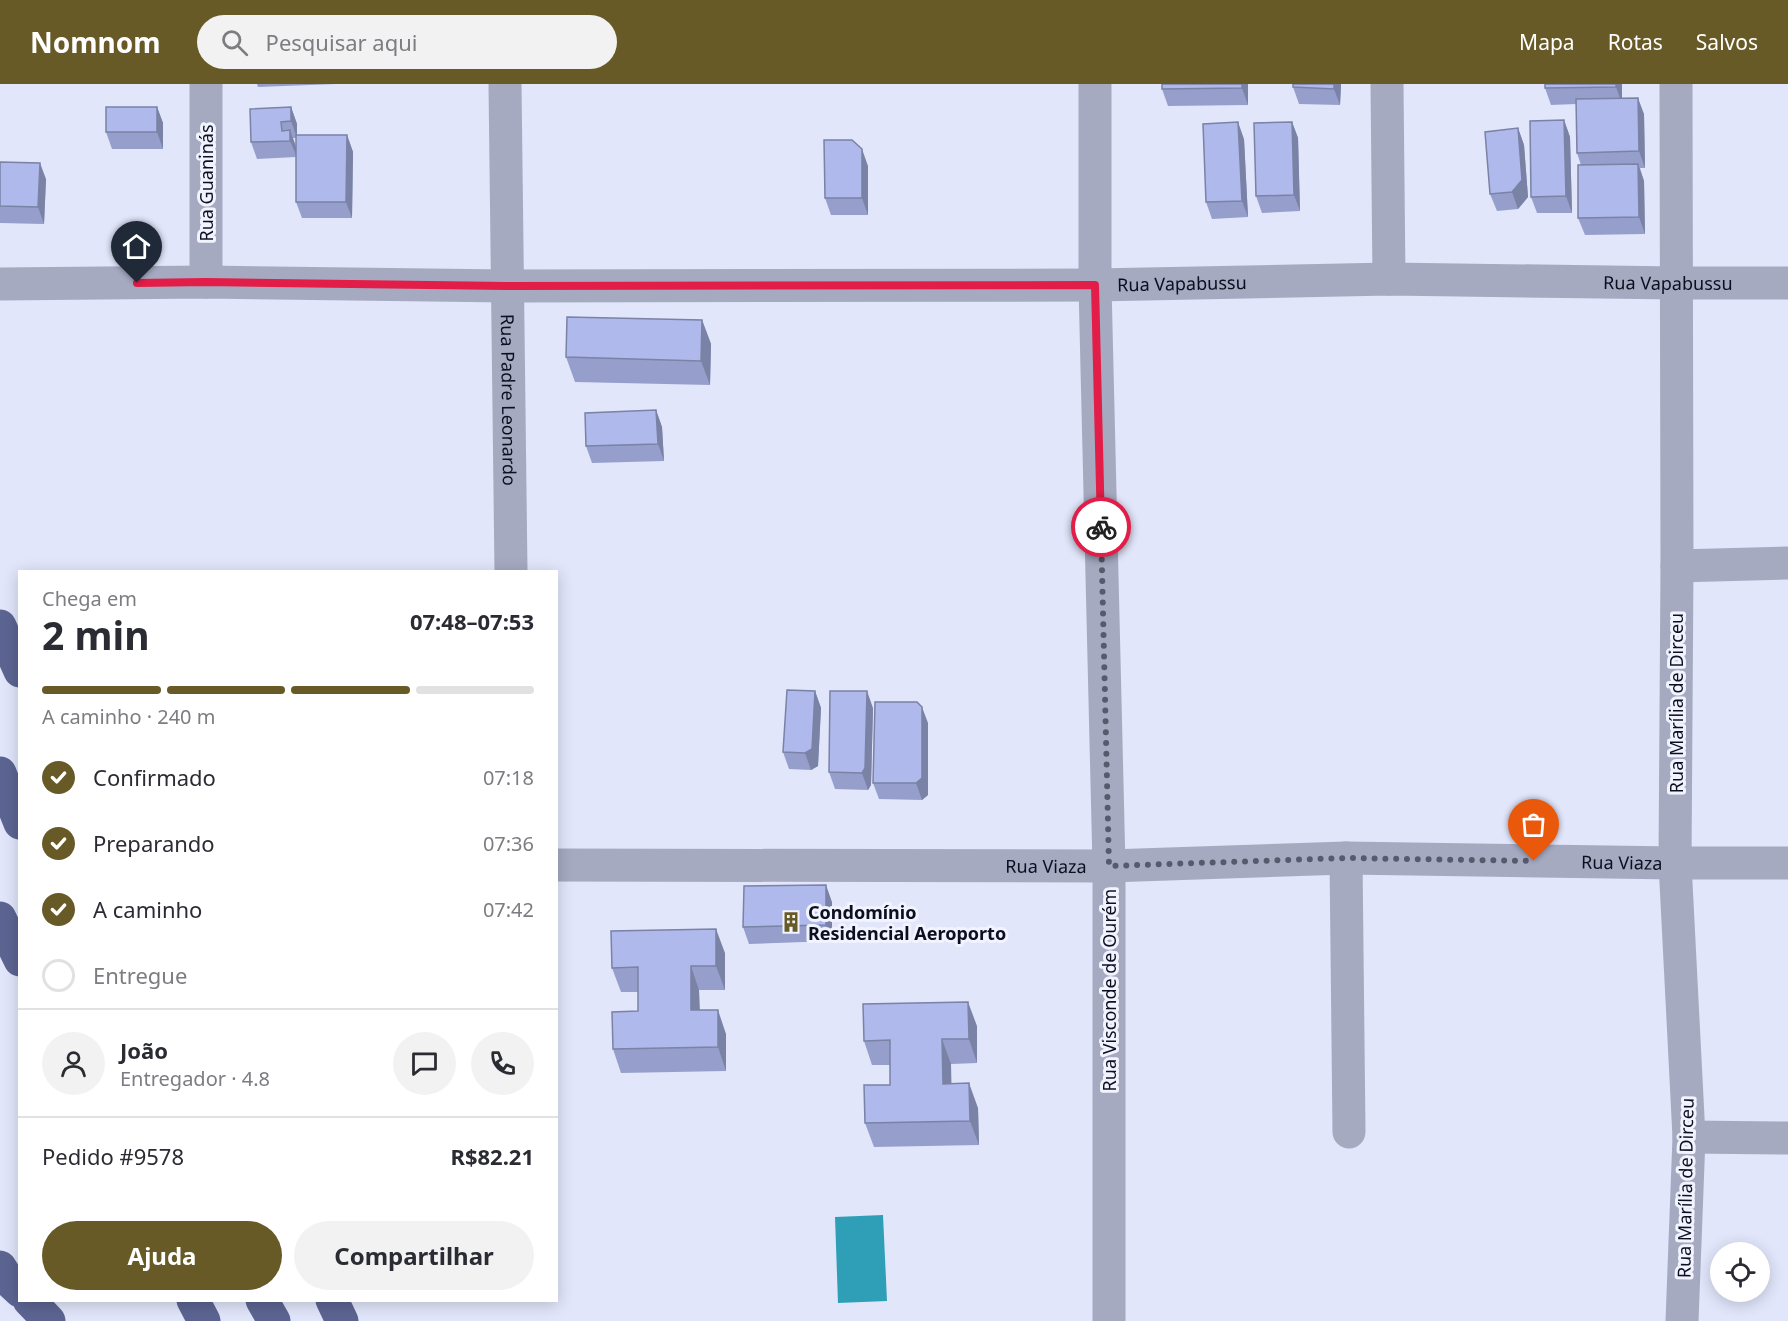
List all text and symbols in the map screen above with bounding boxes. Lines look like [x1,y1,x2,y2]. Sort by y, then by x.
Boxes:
search box [197,15,617,69]
text: Nomnom [30,23,161,61]
icon: search [218,26,251,59]
text: Pesquisar aqui [266,27,417,57]
text: Mapa [1519,28,1575,56]
text: Rotas [1608,28,1663,56]
text: Salvos [1696,28,1758,56]
street label: Rua Guaninás [194,124,218,242]
pin [111,221,162,283]
icon: home [120,230,153,263]
street label: Rua Vapabussu [1117,270,1247,297]
street label: Rua Vapabussu [1603,270,1733,295]
street label: Rua Padre Leonardo [496,314,522,486]
courier [1071,497,1131,557]
icon: bike [1085,511,1118,544]
text: Chega em [42,585,137,612]
text: 07:48–07:53 [410,606,534,636]
text: 2 min [42,608,149,661]
street label: Rua Marília de Dirceu [1664,613,1688,793]
text: A caminho · 240 m [42,703,215,730]
icon: check [42,761,75,794]
text: Confirmado [93,762,216,792]
text: 07:18 [483,764,534,791]
pin [1508,799,1559,861]
icon: bag [1517,808,1550,841]
icon: check [42,827,75,860]
text: Preparando [93,828,215,858]
text: 07:36 [483,830,534,857]
street label: Rua Viaza [1581,850,1663,875]
street label: Rua Viaza [1005,854,1087,878]
street label: Rua Visconde de Ourém [1097,889,1121,1091]
icon: check [42,893,75,926]
text: A caminho [93,894,202,924]
text: 07:42 [483,896,534,923]
place label: Condomínio Residencial Aeroporto [808,900,1006,945]
building icon: Condomínio Residencial Aeroporto [779,910,803,934]
text: Entregue [93,960,187,990]
button: person [42,1032,105,1095]
button: chat [393,1032,456,1095]
button: phone [471,1032,534,1095]
text: João [120,1035,168,1065]
text: Entregador · 4.8 [120,1065,270,1092]
street label: Rua Marília de Dirceu [1671,1098,1699,1278]
text: Pedido #9578 [42,1141,184,1171]
text: R$82.21 [450,1141,534,1171]
button: Ajuda [42,1221,282,1290]
button: Compartilhar [294,1221,534,1290]
map controls [1710,1242,1770,1302]
button: locate [1710,1242,1770,1302]

